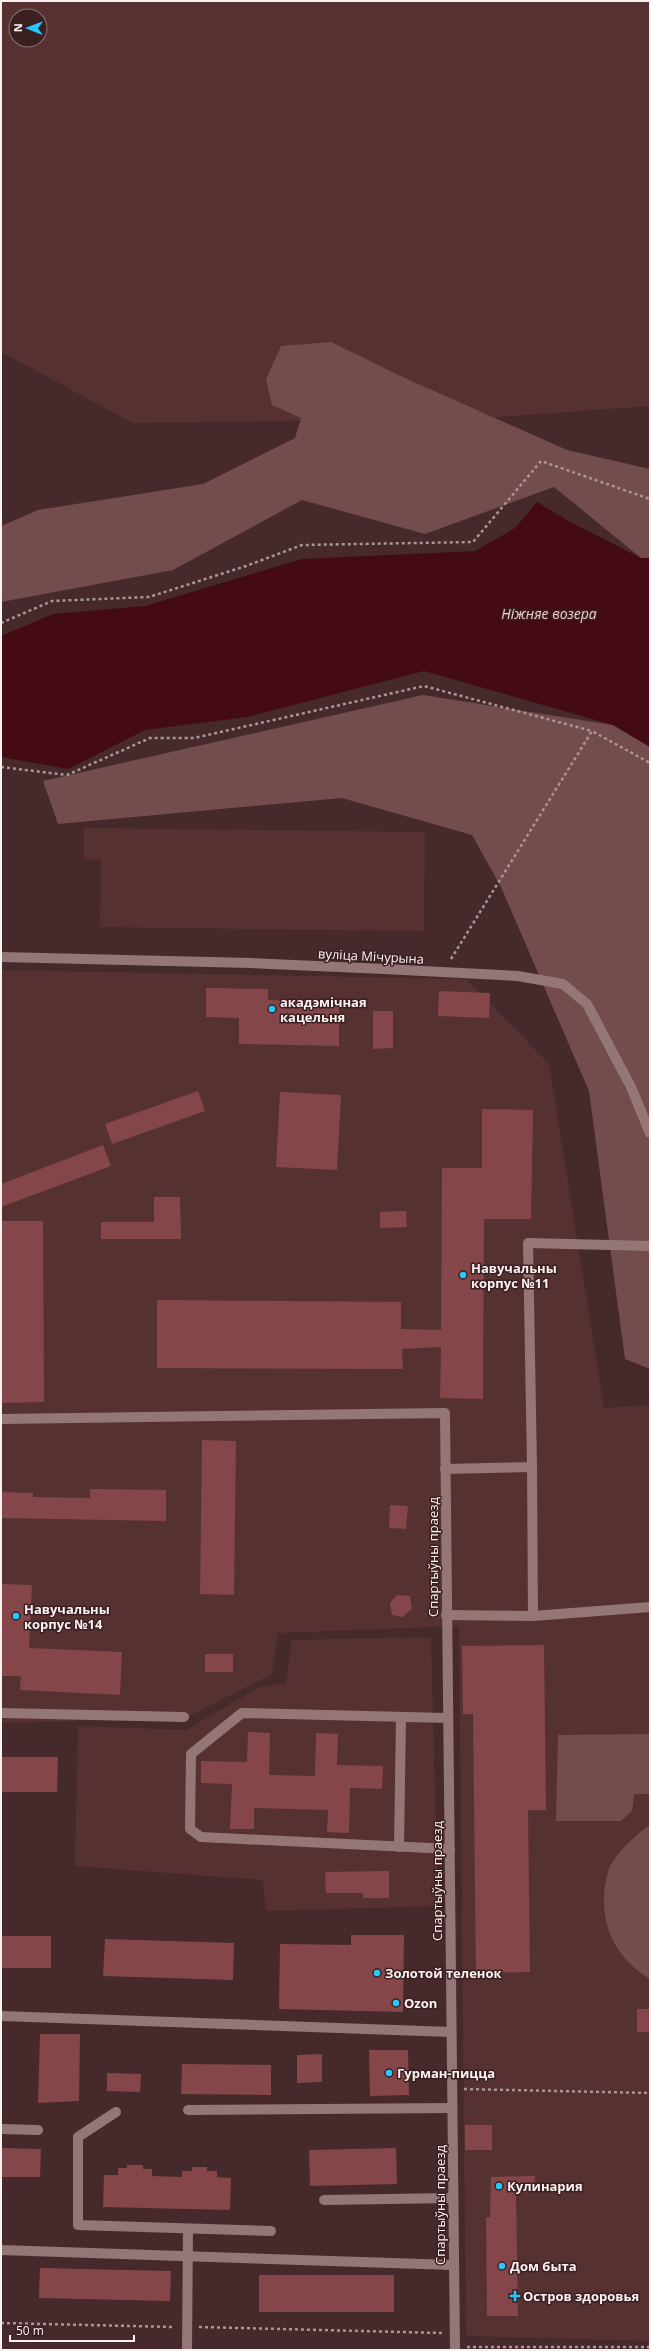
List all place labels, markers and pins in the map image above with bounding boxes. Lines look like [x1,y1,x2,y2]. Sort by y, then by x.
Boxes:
place label: акадэмічная кацельня [280,993,367,1026]
marker: акадэмічная кацельня [267,1004,277,1014]
place label: Навучальны корпус №11 [471,1259,557,1292]
marker: Навучальны корпус №11 [458,1270,468,1280]
place label: Навучальны корпус №14 [24,1600,110,1633]
marker: Навучальны корпус №14 [11,1611,21,1621]
place label: Золотой теленок [385,1964,502,1982]
marker: Золотой теленок [372,1968,382,1978]
place label: Ozon [404,1994,437,2012]
marker: Ozon [391,1998,401,2008]
place label: Гурман-пицца [397,2064,495,2082]
marker: Гурман-пицца [384,2068,394,2078]
place label: Кулинария [507,2177,583,2195]
marker: Кулинария [494,2181,504,2191]
place label: Дом быта [510,2257,577,2275]
marker: Дом быта [497,2261,507,2271]
place label: Остров здоровья [523,2287,639,2305]
marker: Остров здоровья [510,2291,520,2301]

